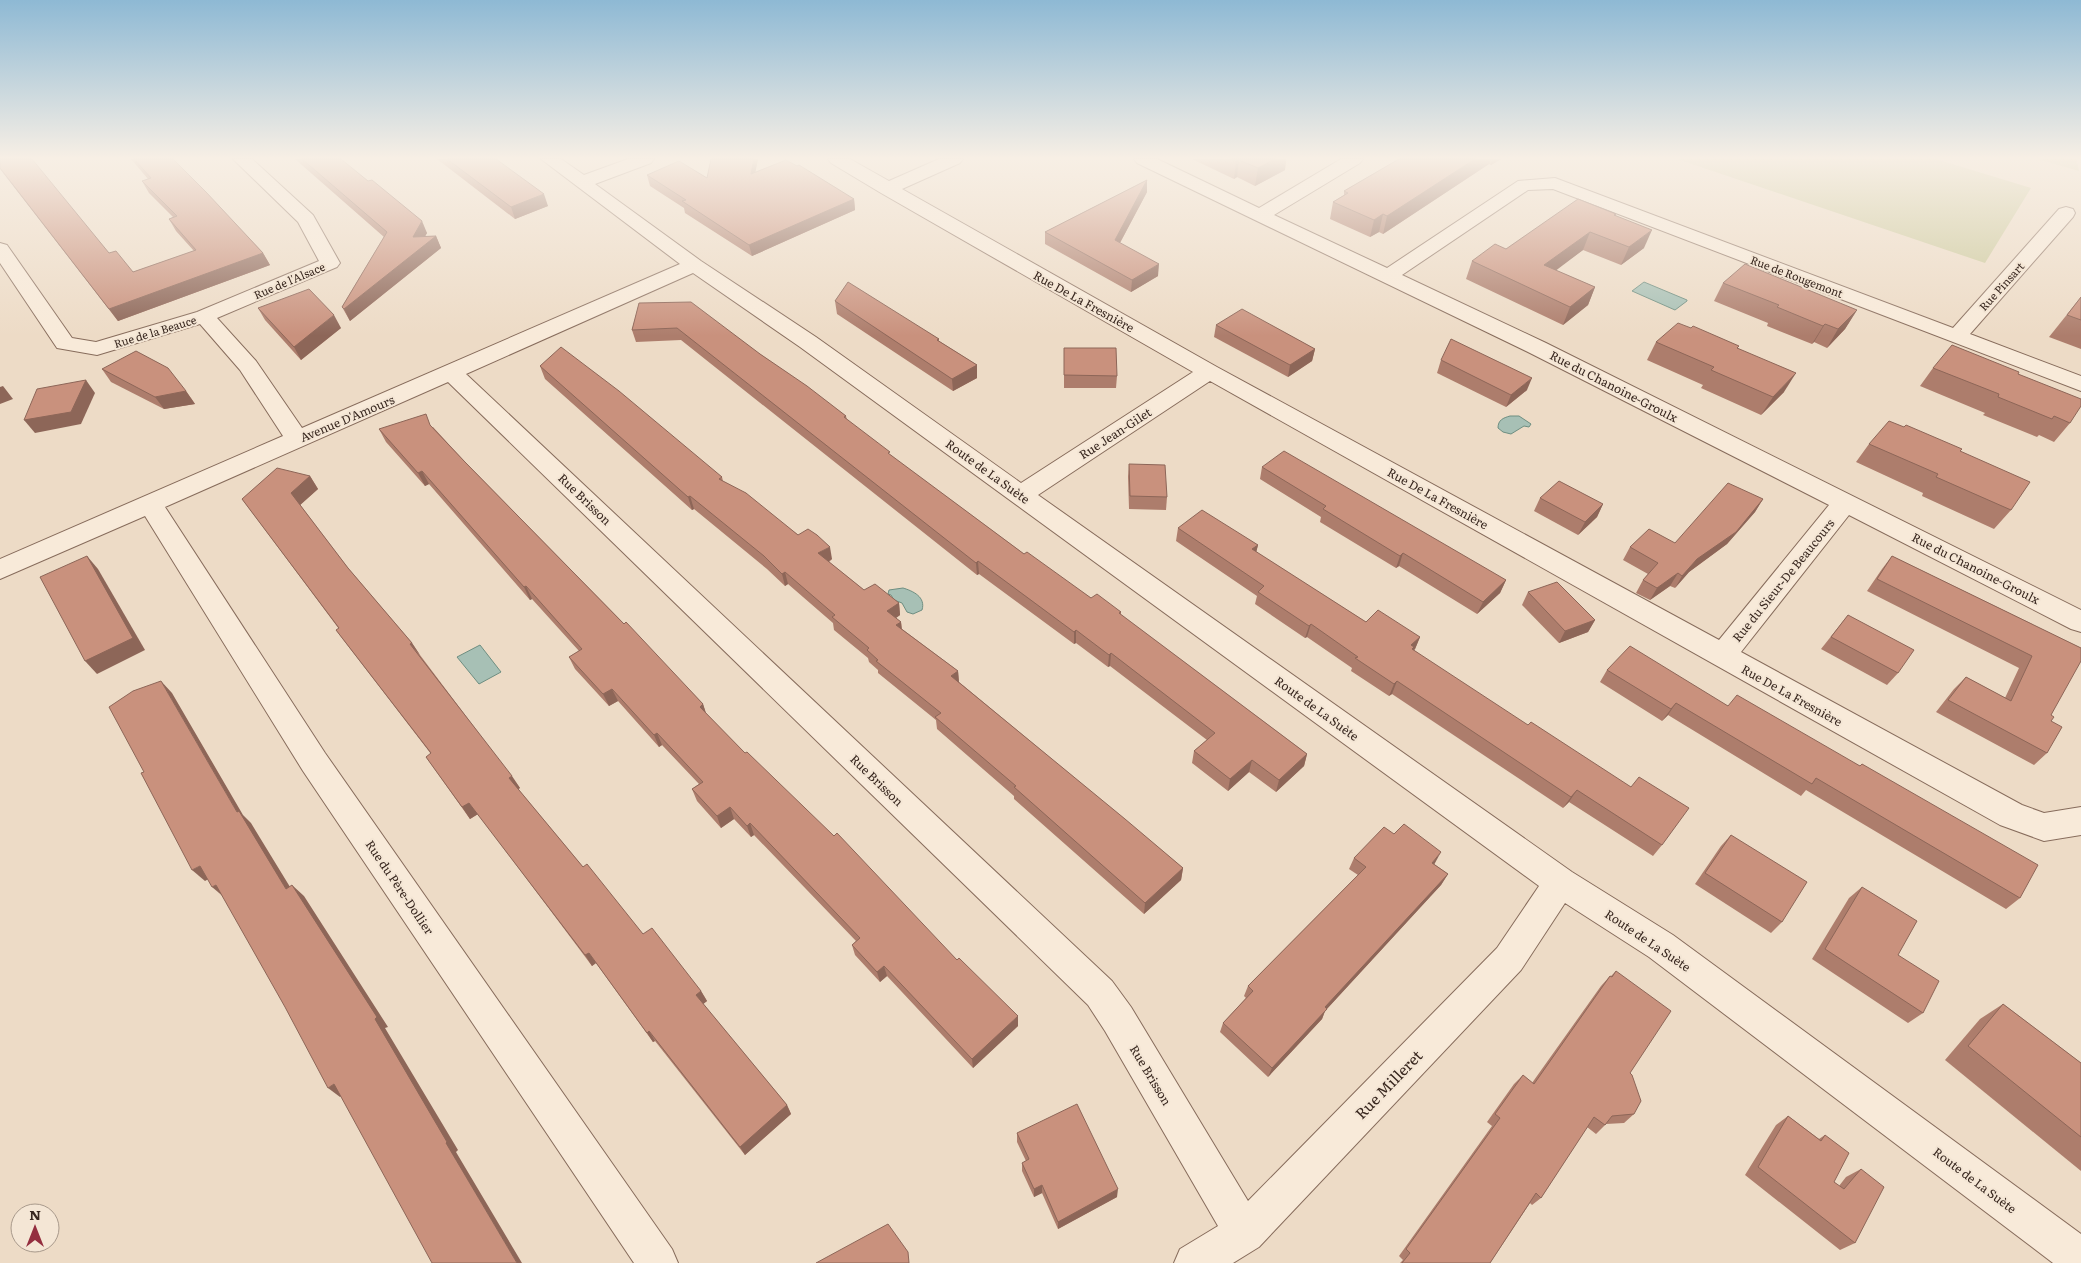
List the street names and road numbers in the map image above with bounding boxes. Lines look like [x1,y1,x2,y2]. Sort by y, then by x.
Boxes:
street label: Rue de Rougemont [1748,251,1846,301]
street label: Rue de l'Alsace [251,258,327,302]
street label: Rue Pinsart [1975,258,2027,314]
street label: Rue De La Fresnière [1030,266,1138,336]
street label: Rue de la Beauce [112,311,198,351]
street label: Rue du Chanoine-Groulx [1547,346,1681,426]
street label: Avenue D'Amours [297,390,398,446]
street label: Rue Jean-Gilet [1075,403,1155,463]
street label: Route de La Suète [942,434,1034,508]
street label: Rue De La Fresnière [1384,463,1492,533]
street label: Rue Brisson [554,469,616,529]
street label: Rue du Sieur-De Beaucours [1728,514,1839,645]
street label: Rue du Chanoine-Groulx [1909,528,2043,608]
street label: Rue De La Fresnière [1738,660,1846,730]
street label: Route de La Suète [1271,671,1363,745]
street label: Rue Brisson [846,750,908,810]
street label: Rue du Père-Dollier [362,836,439,938]
street label: Route de La Suète [1601,905,1695,975]
street label: Rue Brisson [1126,1041,1176,1109]
street label: Rue Milleret [1349,1044,1427,1124]
street label: Route de La Suète [1930,1143,2020,1217]

